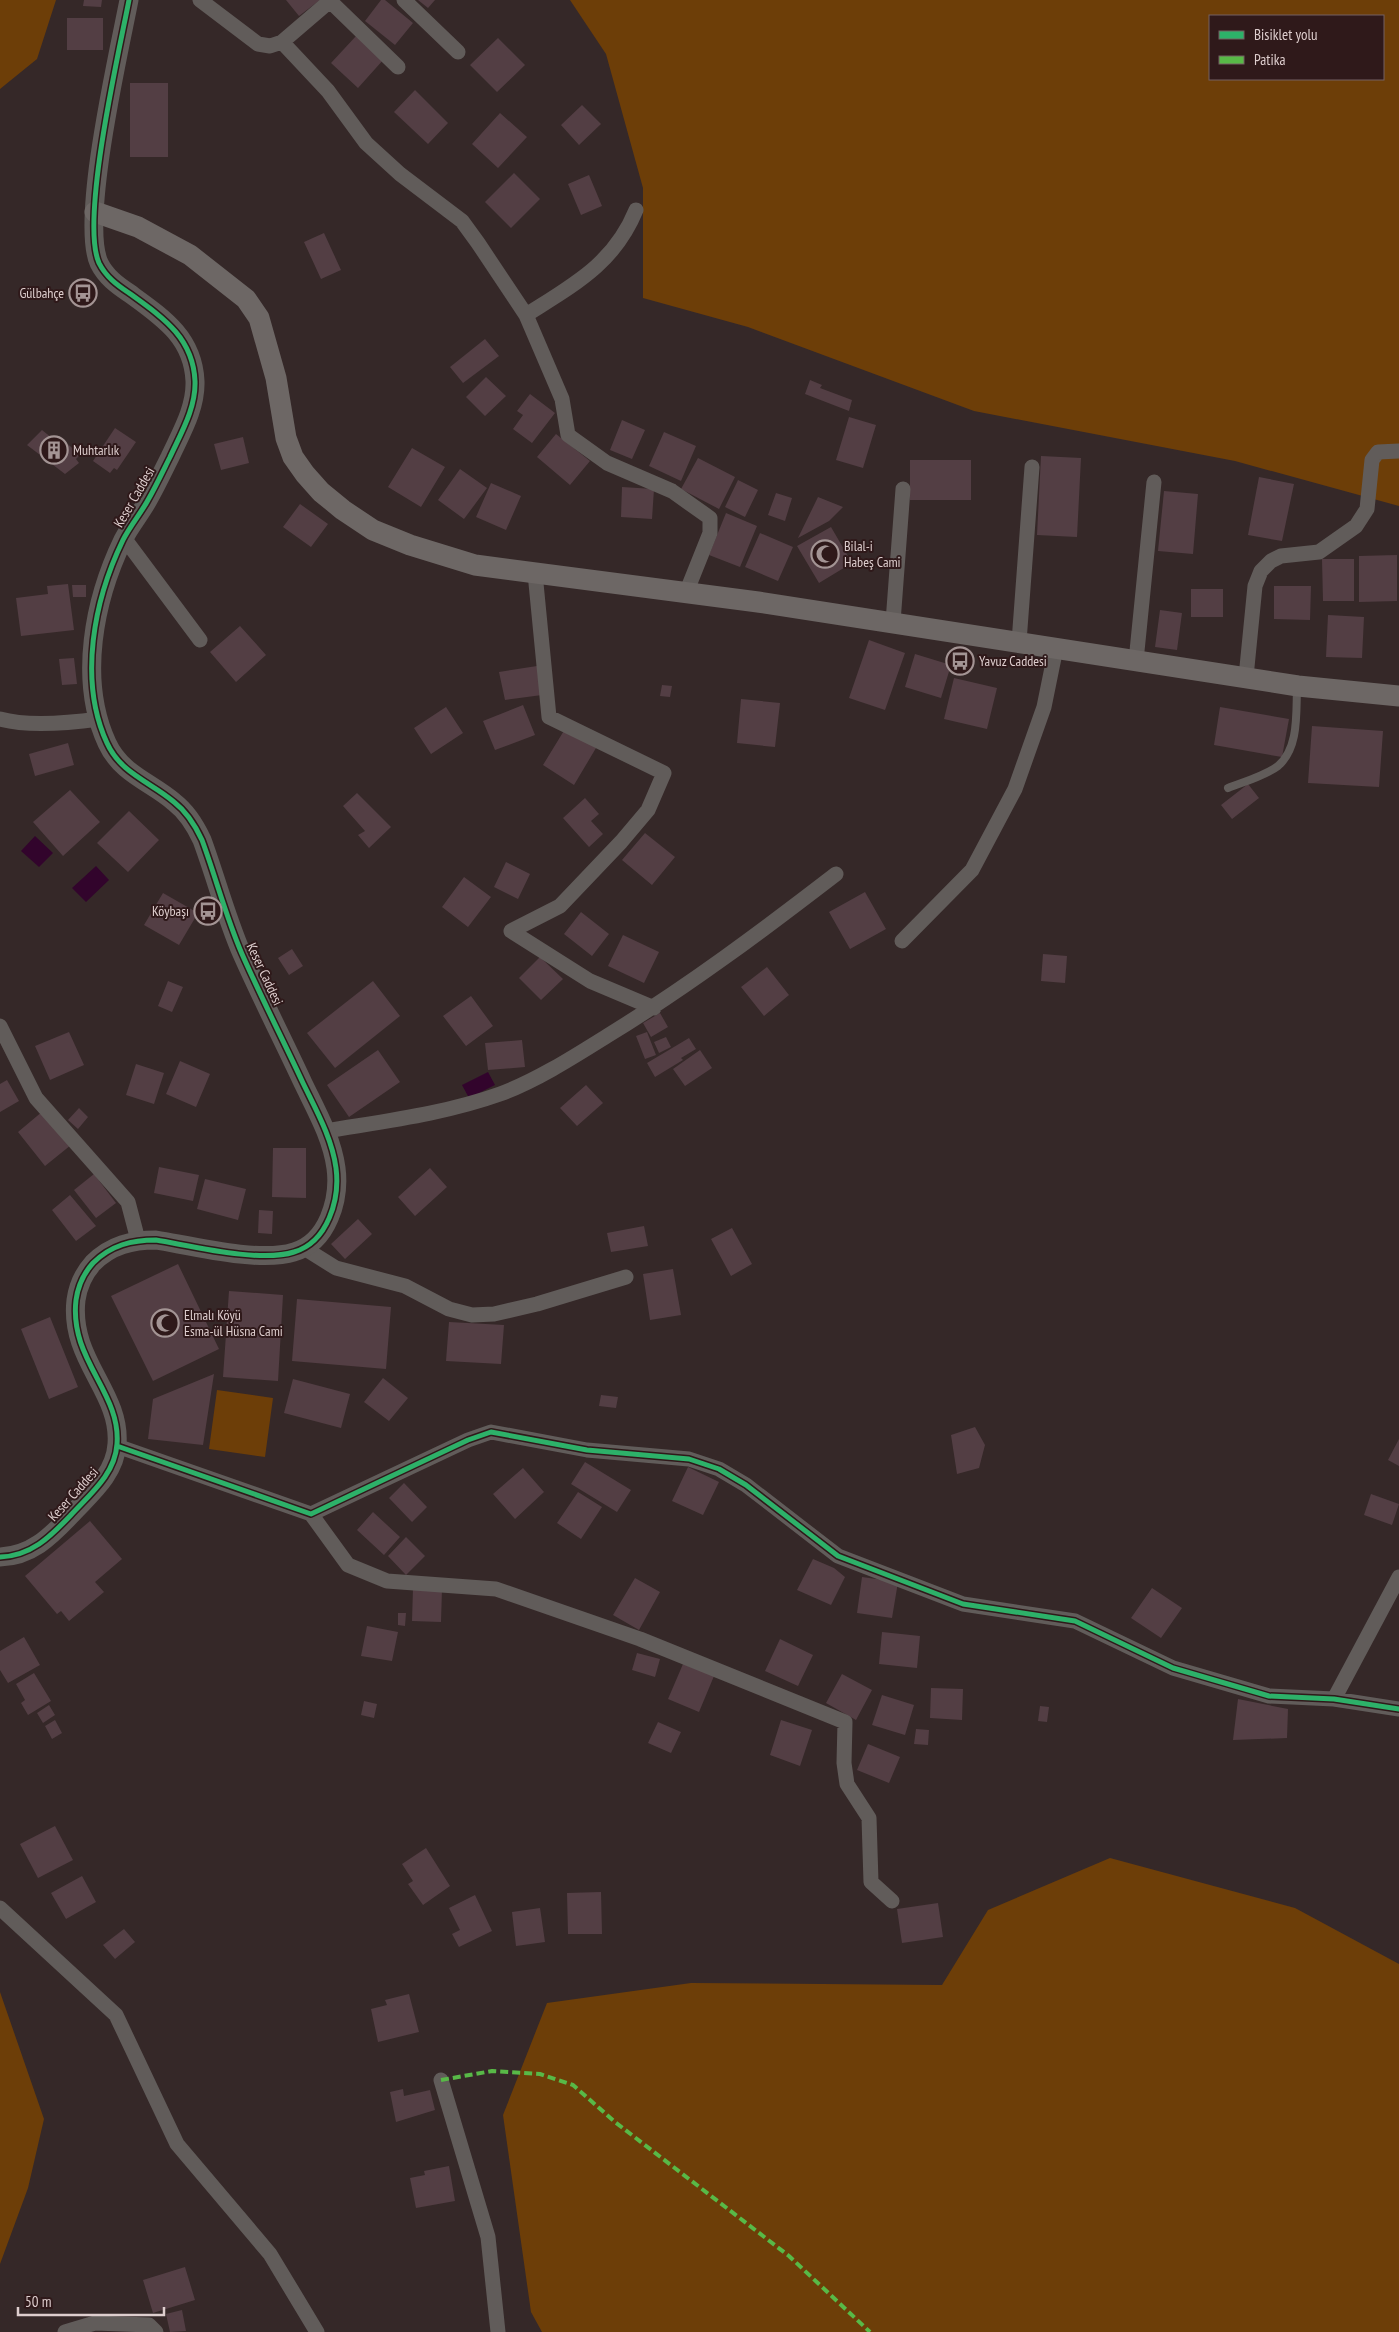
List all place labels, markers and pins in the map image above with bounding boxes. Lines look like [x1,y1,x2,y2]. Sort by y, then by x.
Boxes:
bus stop icon: Gülbahçe [68,278,98,308]
place label: Gülbahçe [19,284,64,302]
building icon: Muhtarlık [39,435,69,465]
place label: Muhtarlık [73,441,120,459]
place label: Bilal-i Habeş Cami [844,537,901,571]
mosque icon: Bilal-i Habeş Cami [810,539,840,569]
bus stop icon: Yavuz Caddesi [945,646,975,676]
place label: Yavuz Caddesi [979,652,1047,670]
bus stop icon: Köybaşı [193,896,223,926]
place label: Köybaşı [152,902,189,920]
place label: Elmalı Köyü Esma-ül Hüsna Cami [184,1306,283,1340]
mosque icon: Elmalı Köyü Esma-ül Hüsna Cami [150,1308,180,1338]

